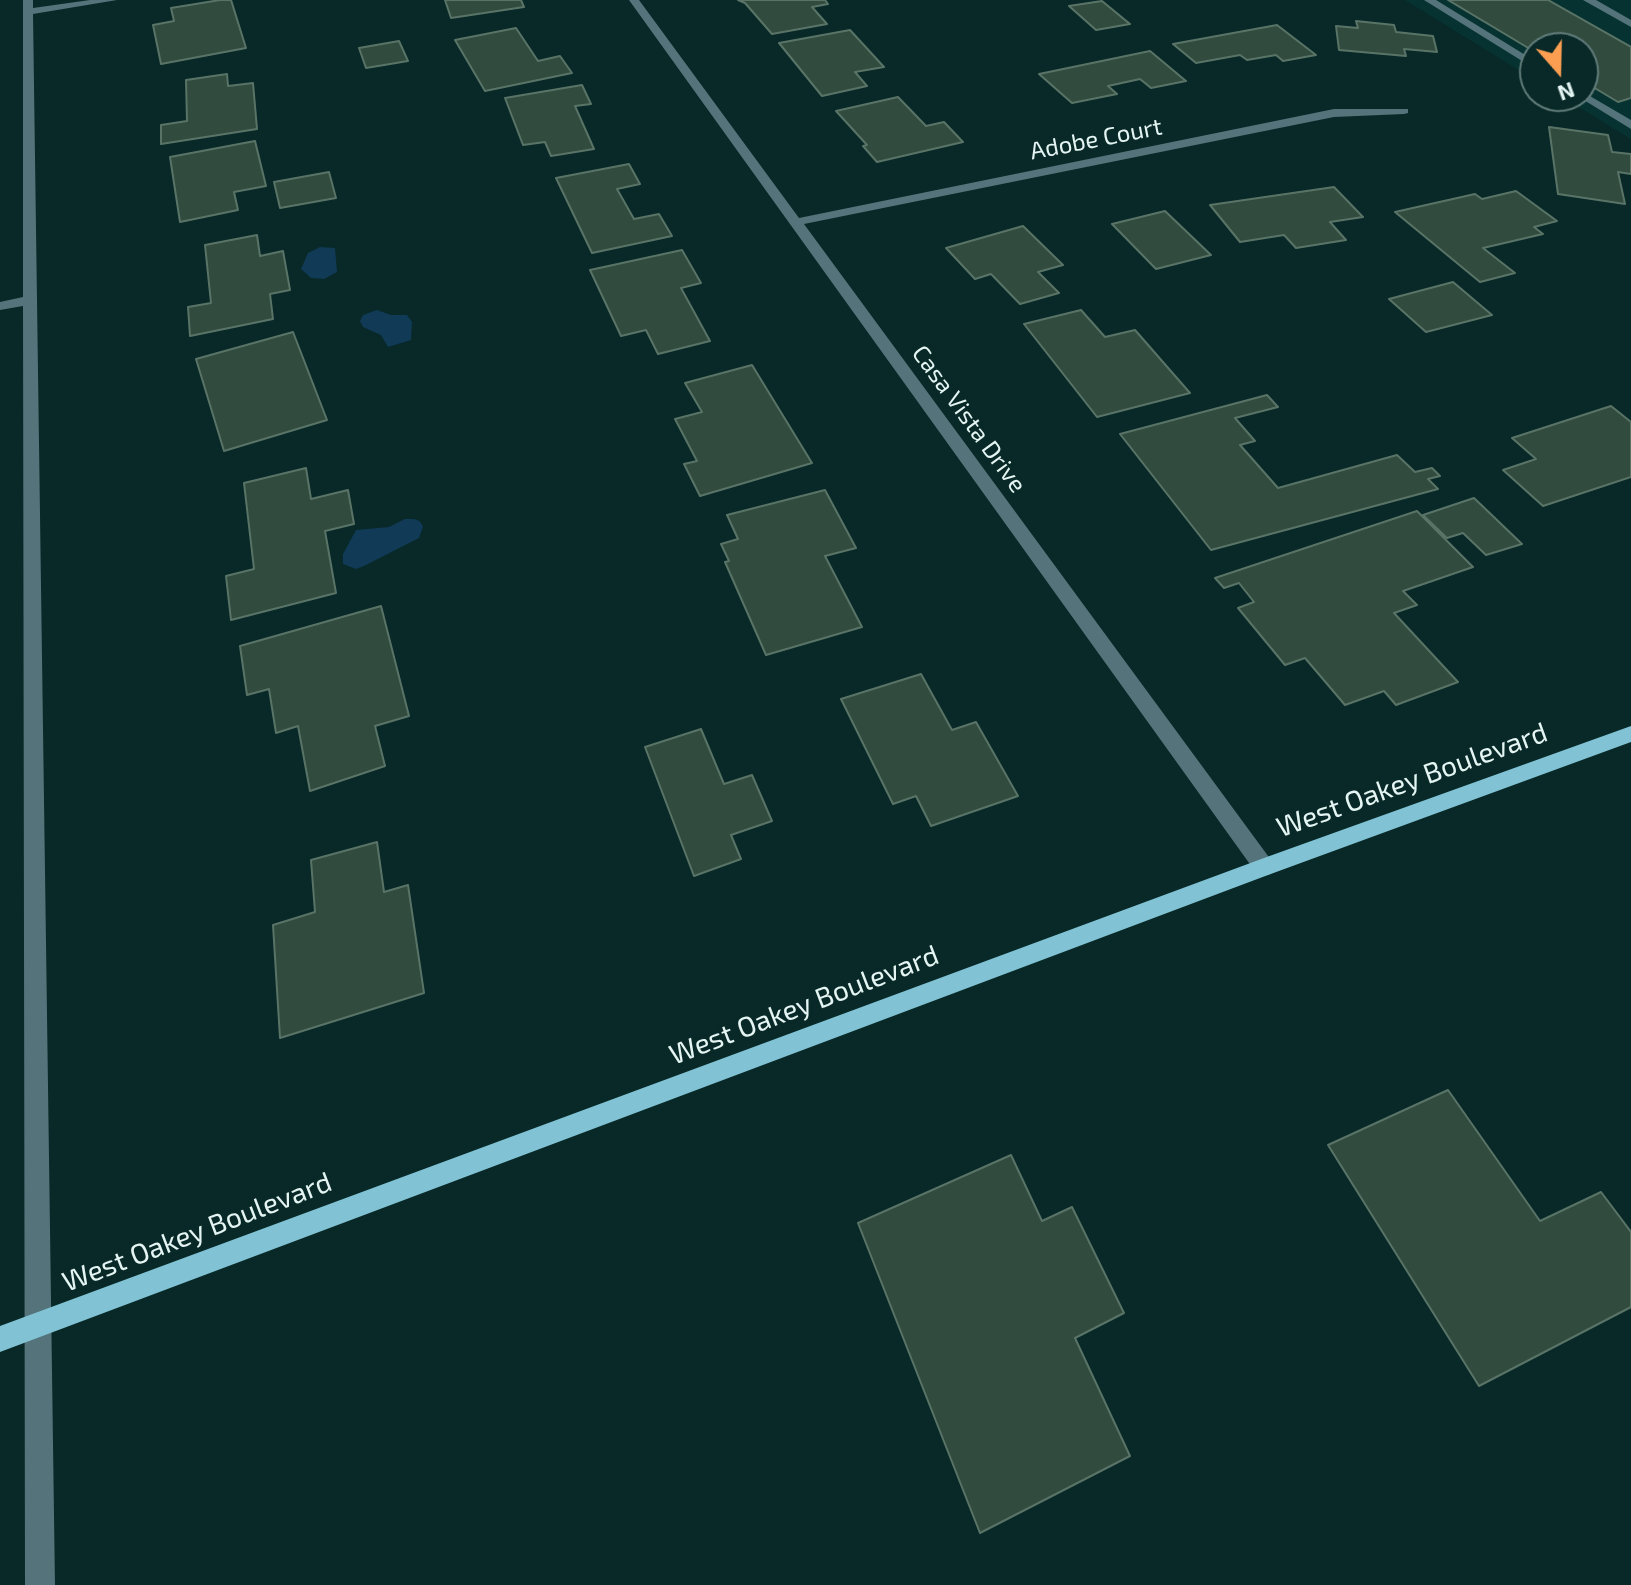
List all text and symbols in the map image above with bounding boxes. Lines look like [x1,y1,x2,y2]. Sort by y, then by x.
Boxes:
north arrow [1519,32,1599,112]
text: N [1555,78,1578,108]
street label: Adobe Court [1027,112,1165,166]
street label: Casa Vista Drive [906,340,1032,498]
street label: West Oakey Boulevard [1272,715,1552,845]
street label: West Oakey Boulevard [665,938,943,1072]
street label: West Oakey Boulevard [58,1165,336,1299]

